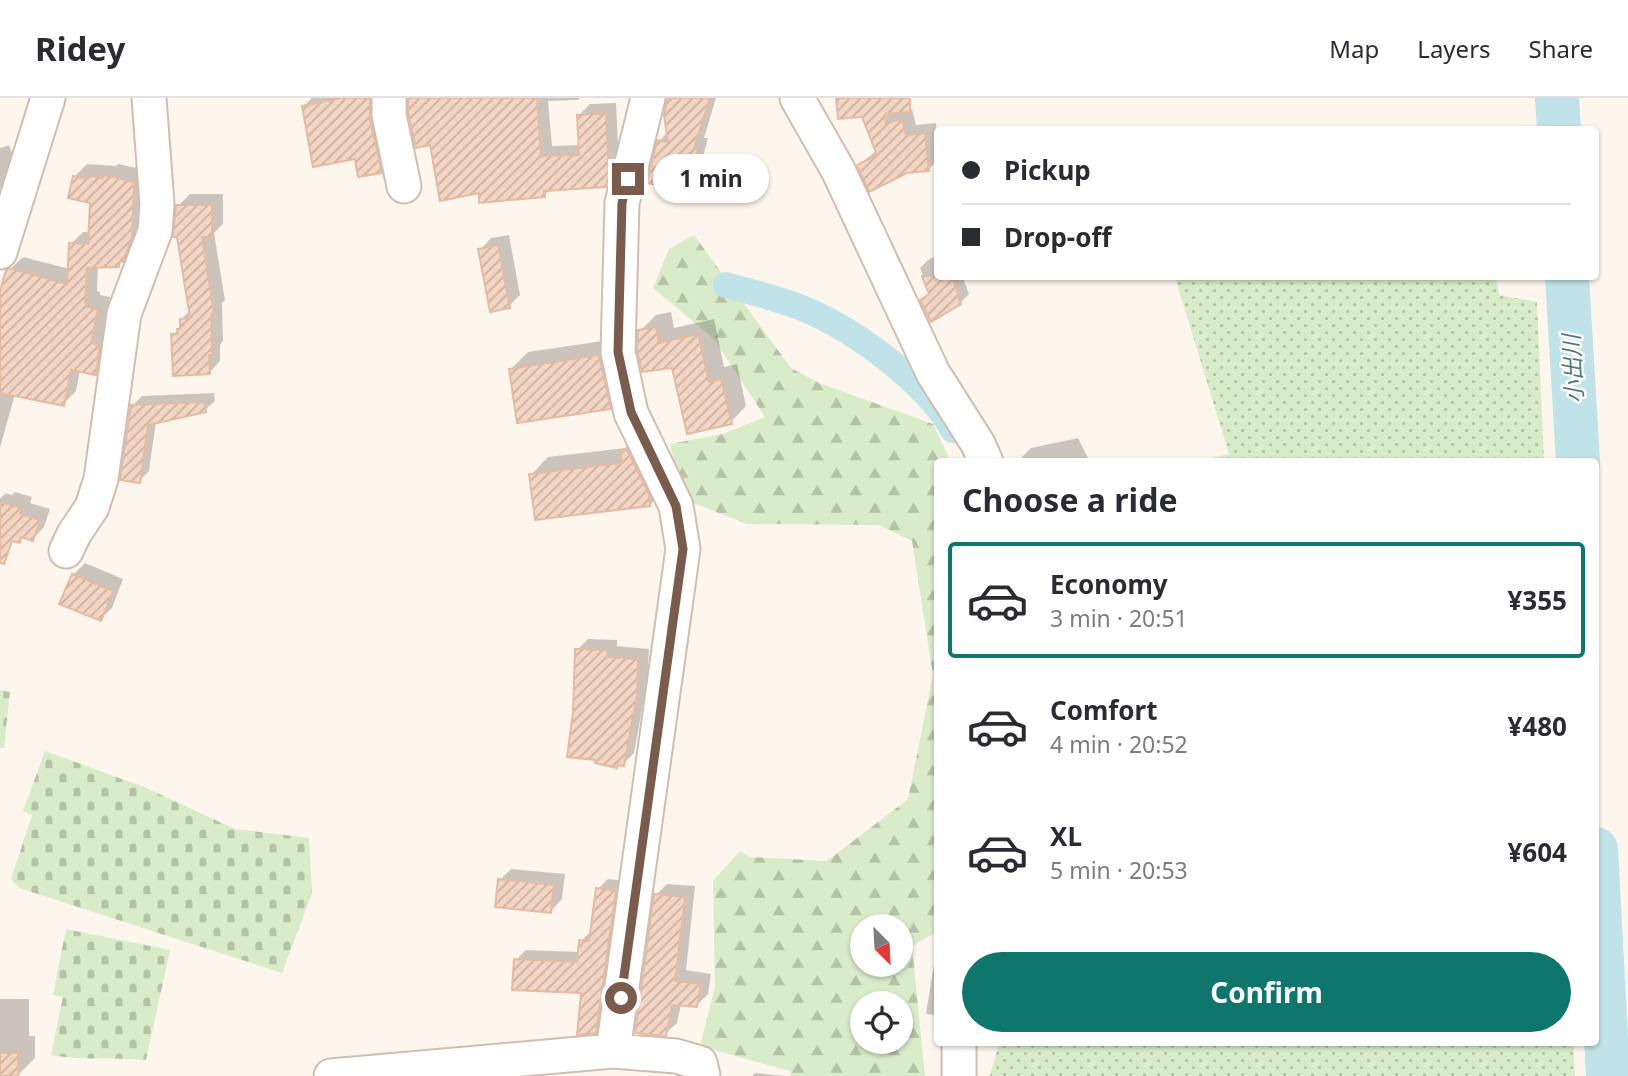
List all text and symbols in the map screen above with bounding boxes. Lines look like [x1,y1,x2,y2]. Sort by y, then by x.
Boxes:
text: Ridey [35,26,125,71]
text: Map [1329,32,1379,65]
text: Layers [1417,32,1491,65]
text: Share [1529,32,1593,65]
text: Pickup [1004,152,1091,188]
callout: 1 min [652,154,768,204]
text: 1 min [679,162,743,194]
route end [612,163,644,195]
text: Drop-off [1004,219,1111,255]
water label: 小出川 [1554,331,1590,404]
text: Choose a ride [962,478,1178,521]
text: Economy [1050,566,1168,602]
icon: car [966,569,1029,632]
text: ¥355 [1508,582,1567,618]
text: 3 min · 20:51 [1050,602,1188,634]
text: Comfort [1050,692,1158,728]
icon: car [966,695,1029,758]
text: ¥480 [1508,708,1567,744]
text: 4 min · 20:52 [1050,728,1188,760]
text: XL [1050,818,1082,854]
icon: car [966,821,1029,884]
text: ¥604 [1508,834,1567,870]
text: 5 min · 20:53 [1050,854,1188,886]
north arrow [850,914,914,976]
map controls [850,914,913,1054]
button: Confirm [962,952,1571,1032]
route start [605,982,637,1014]
button: locate [850,991,913,1054]

